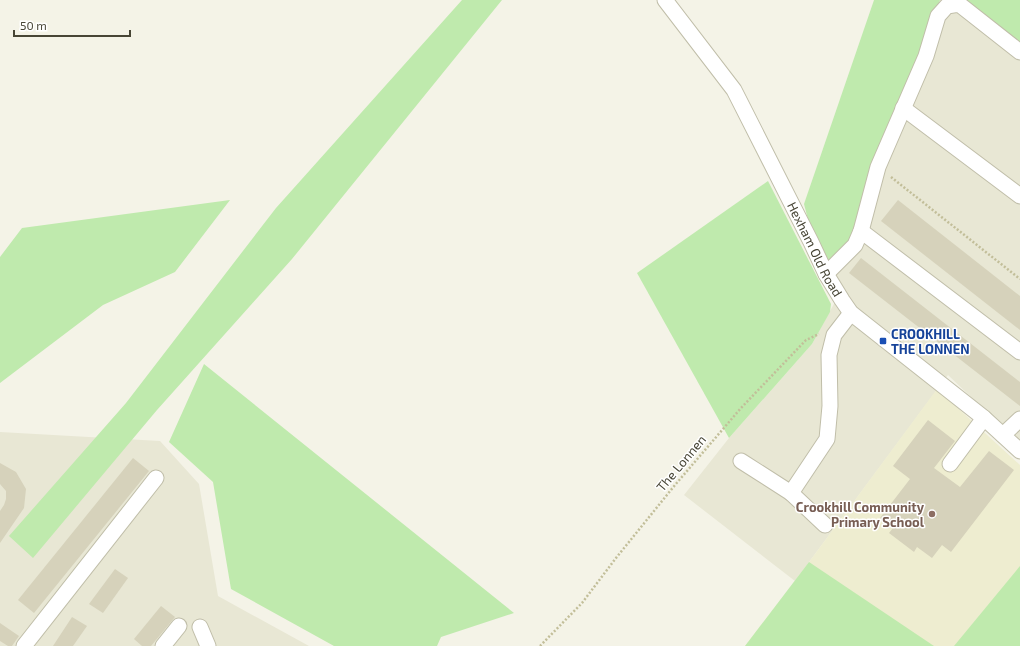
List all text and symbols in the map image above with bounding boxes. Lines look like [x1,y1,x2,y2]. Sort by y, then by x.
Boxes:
scale bar [14,12,130,38]
text: 50 m [20,18,47,32]
street label: Hexham Old Road [784,199,846,300]
place label: CROOKHILL THE LONNEN [891,326,970,357]
marker: CROOKHILL THE LONNEN [878,336,888,346]
street label: The Lonnen [653,432,709,494]
place label: Crookhill Community Primary School [796,499,925,530]
marker: Crookhill Community Primary School [927,509,937,519]

